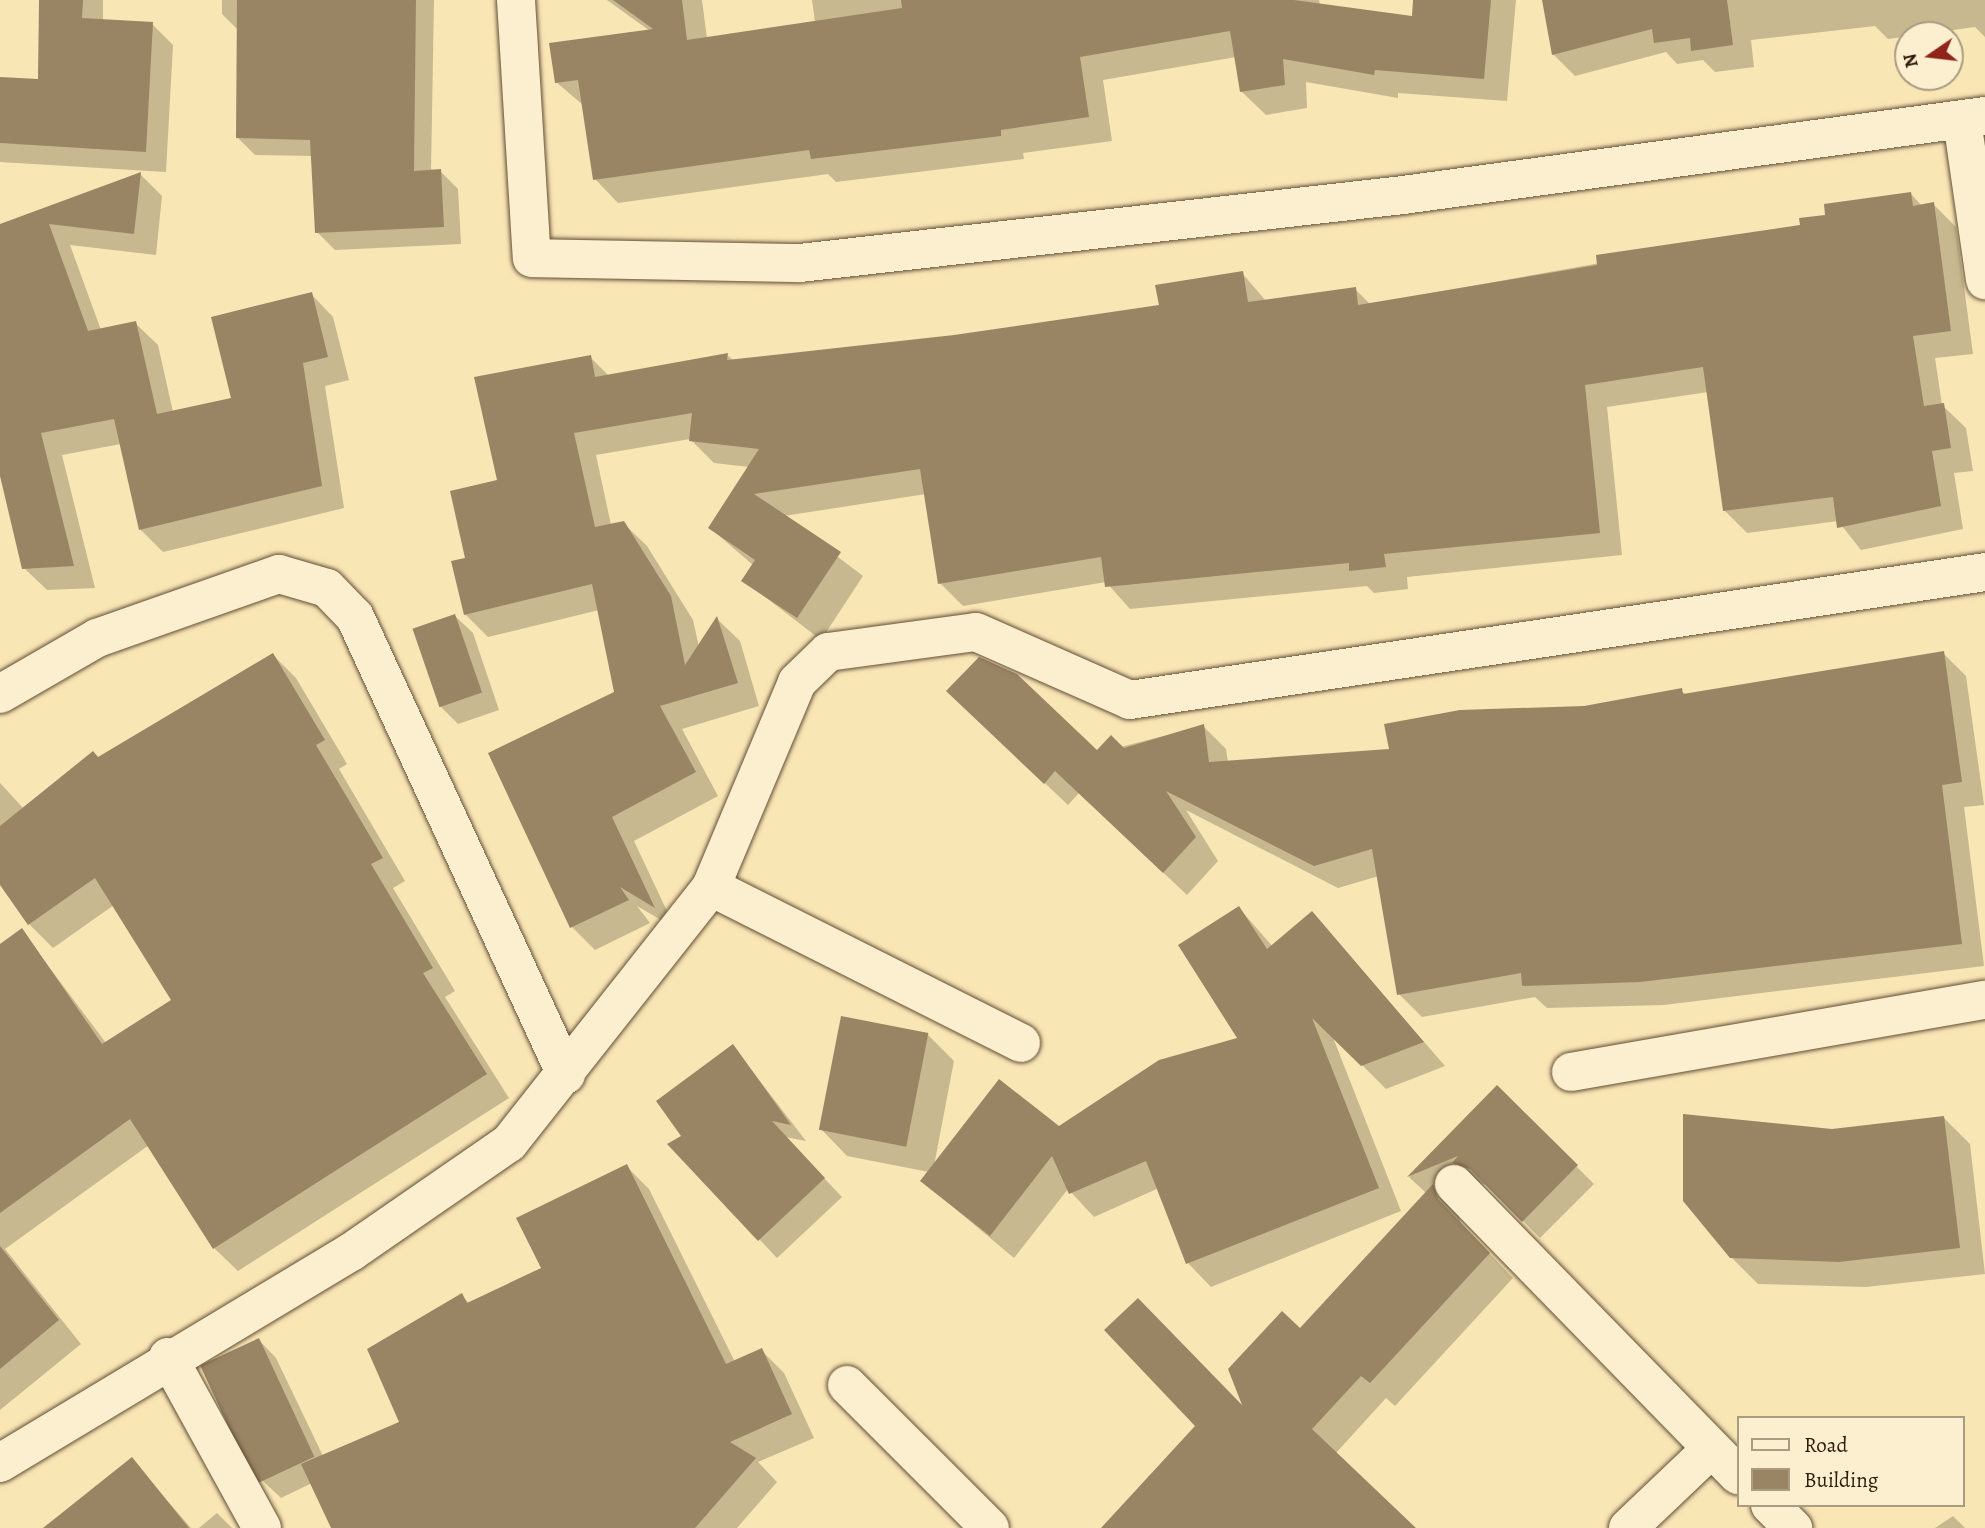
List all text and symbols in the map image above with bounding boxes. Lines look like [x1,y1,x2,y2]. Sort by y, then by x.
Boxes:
north arrow [1894,21,1964,91]
text: N [1896,51,1925,70]
legend [1736,1416,1964,1507]
text: Road [1804,1431,1848,1459]
text: Building [1804,1466,1878,1494]

